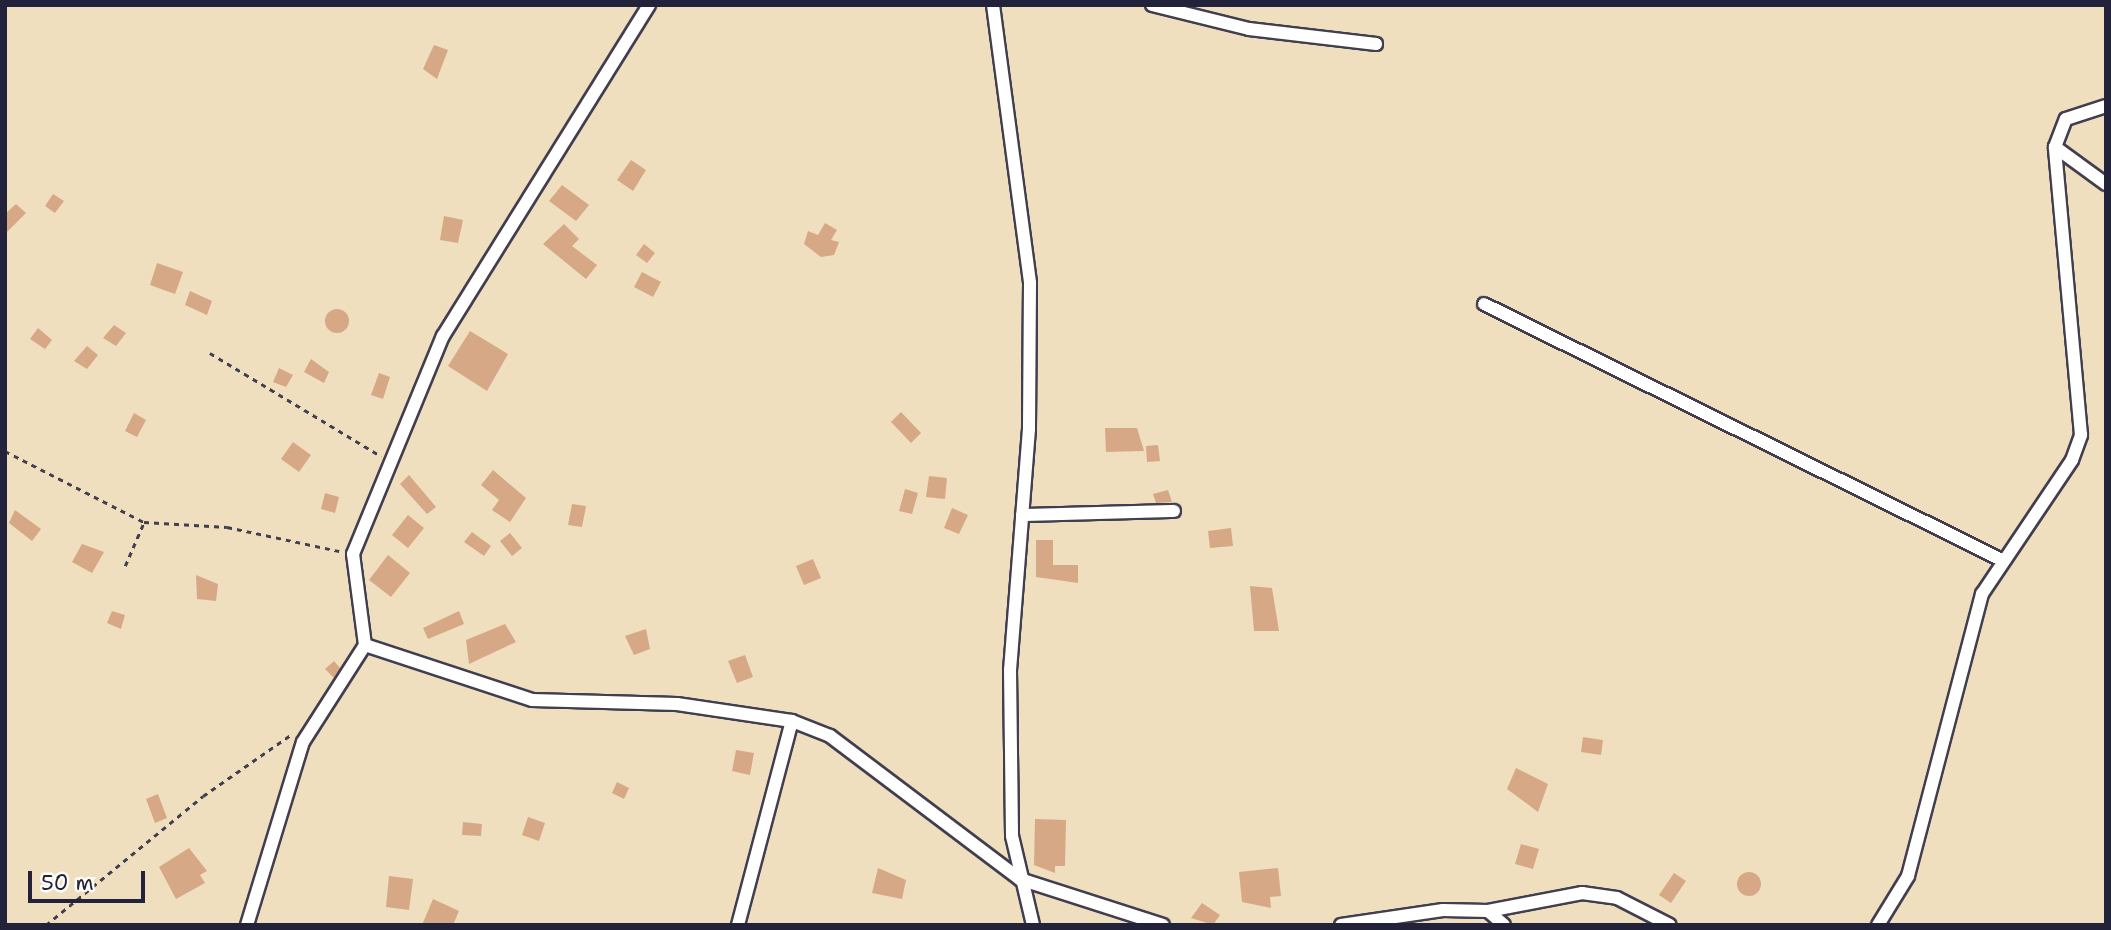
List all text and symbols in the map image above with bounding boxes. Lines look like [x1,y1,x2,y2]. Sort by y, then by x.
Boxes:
scale bar [32,856,149,900]
text: 50 m [41,869,94,897]

